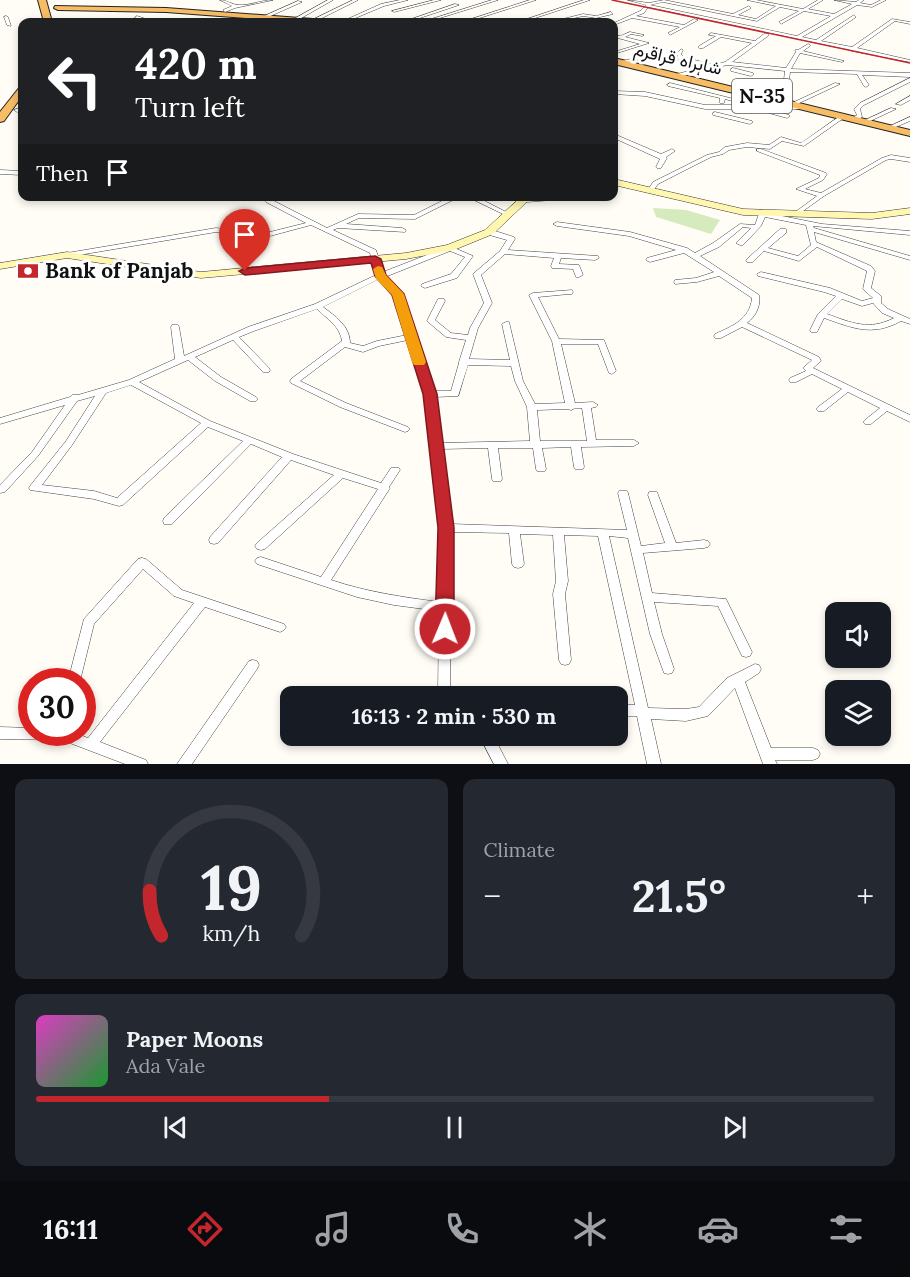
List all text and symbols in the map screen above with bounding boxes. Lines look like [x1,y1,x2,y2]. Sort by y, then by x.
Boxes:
text: 420 m [135,37,257,91]
street label: شاہراہ قراقرم [632,37,724,81]
icon: left [36,42,114,120]
road number: N-35 [732,79,792,113]
text: Turn left [135,90,245,124]
icon: arrive [101,156,134,189]
text: Then [36,159,89,187]
pin [219,209,270,271]
icon: arrive [228,218,261,251]
place label: Bank of Panjab [45,257,193,284]
bank icon: Bank of Panjab [16,259,40,283]
position arrow [413,597,477,661]
map controls [825,602,891,746]
button: sound [825,602,891,668]
speed limit sign: 30 [18,668,96,746]
button: layers [825,680,891,746]
text: 16:13 · 2 min · 530 m [352,702,556,730]
text: Climate [484,837,555,862]
text: 19 [201,847,262,927]
text: 21.5° [632,867,726,924]
text: − [484,875,501,917]
text: + [856,875,874,917]
text: km/h [202,919,260,947]
text: Paper Moons [126,1025,263,1053]
text: Ada Vale [126,1053,205,1078]
icon: previous [159,1111,192,1144]
icon: pause [438,1111,471,1144]
icon: next [718,1111,751,1144]
icon: directions [184,1208,226,1250]
icon: music [312,1208,354,1250]
icon: phone [441,1208,483,1250]
icon: climate [569,1208,611,1250]
icon: car [697,1208,739,1250]
icon: filters [825,1208,867,1250]
text: 16:11 [43,1212,98,1246]

